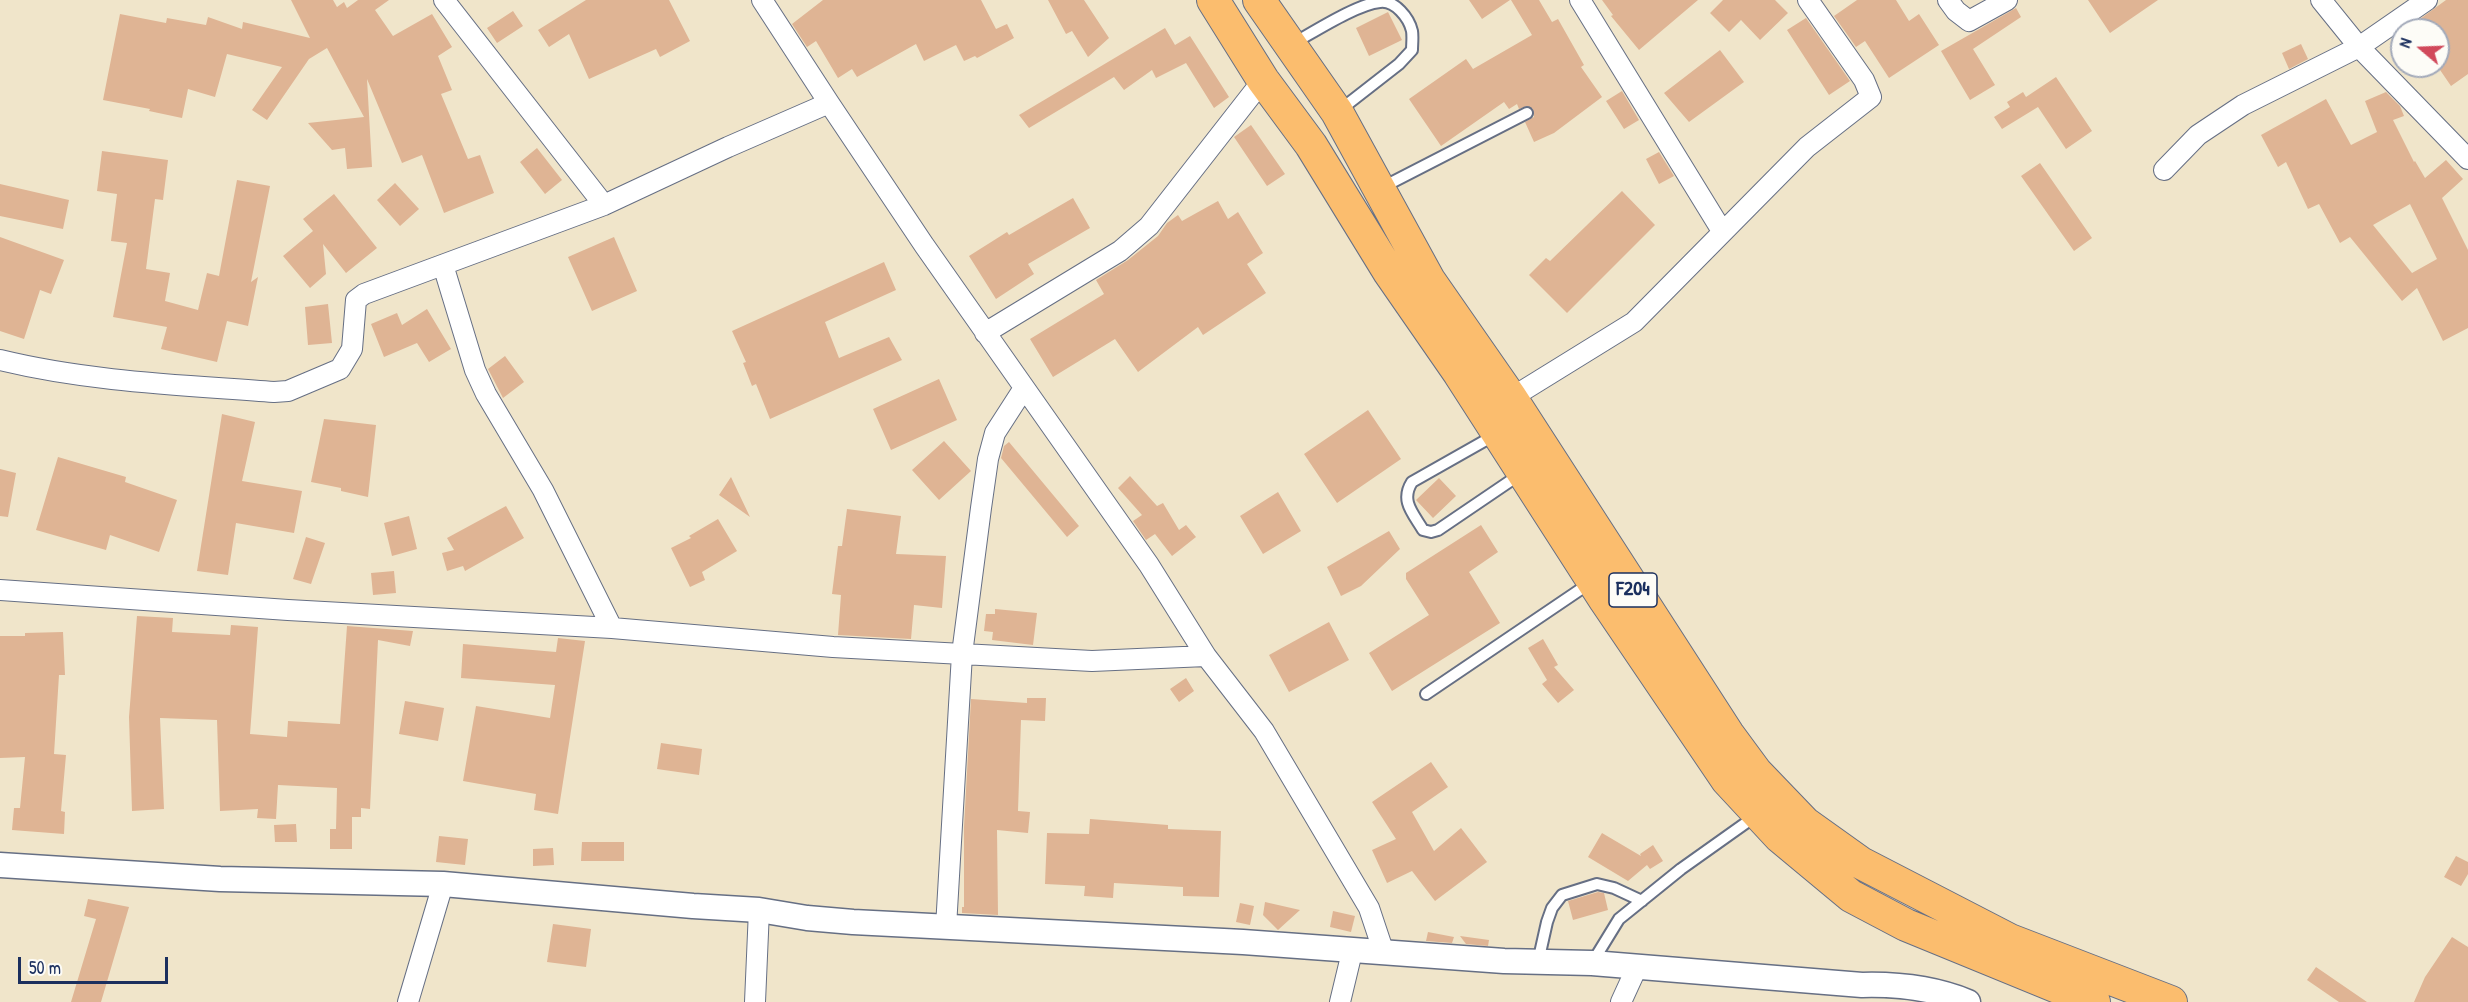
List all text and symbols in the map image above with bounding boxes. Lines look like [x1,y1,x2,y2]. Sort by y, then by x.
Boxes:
north arrow [2390,18,2450,78]
text: N [2393,35,2417,50]
road number: F204 [1609,573,1657,607]
scale bar [21,945,171,983]
text: 50 m [29,955,61,980]

